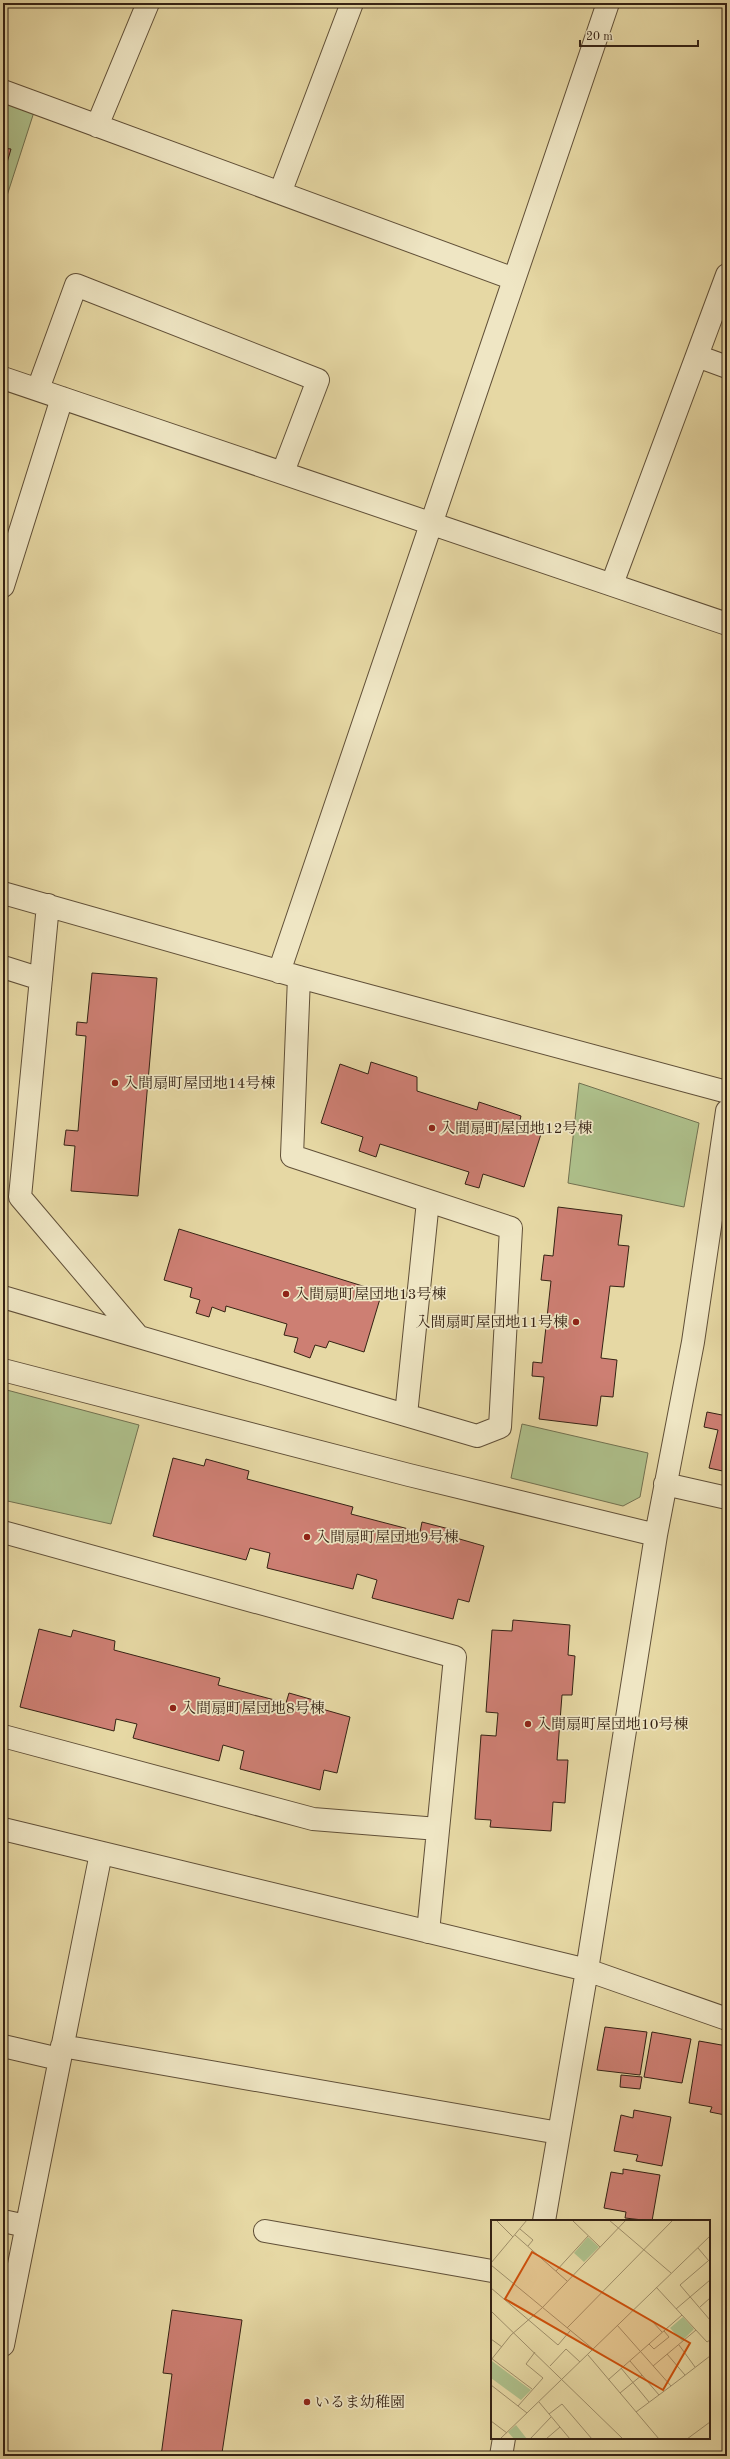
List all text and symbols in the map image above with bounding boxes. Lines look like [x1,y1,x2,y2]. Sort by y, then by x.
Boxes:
scale bar [580,22,698,48]
text: 20 m [586,31,613,43]
place label: 入間扇町屋団地14号棟 [123,1075,275,1092]
marker: 入間扇町屋団地14号棟 [110,1078,120,1088]
place label: 入間扇町屋団地12号棟 [440,1120,592,1137]
marker: 入間扇町屋団地12号棟 [427,1123,437,1133]
place label: 入間扇町屋団地13号棟 [294,1286,446,1303]
marker: 入間扇町屋団地13号棟 [281,1289,291,1299]
place label: 入間扇町屋団地11号棟 [416,1314,568,1331]
marker: 入間扇町屋団地11号棟 [571,1317,581,1327]
place label: 入間扇町屋団地9号棟 [315,1529,459,1546]
marker: 入間扇町屋団地9号棟 [302,1532,312,1542]
place label: 入間扇町屋団地8号棟 [181,1700,325,1717]
marker: 入間扇町屋団地8号棟 [168,1703,178,1713]
place label: 入間扇町屋団地10号棟 [536,1716,688,1733]
marker: 入間扇町屋団地10号棟 [523,1719,533,1729]
inset map [491,2220,710,2439]
place label: いるま幼稚園 [315,2394,405,2411]
marker: いるま幼稚園 [302,2397,312,2407]

